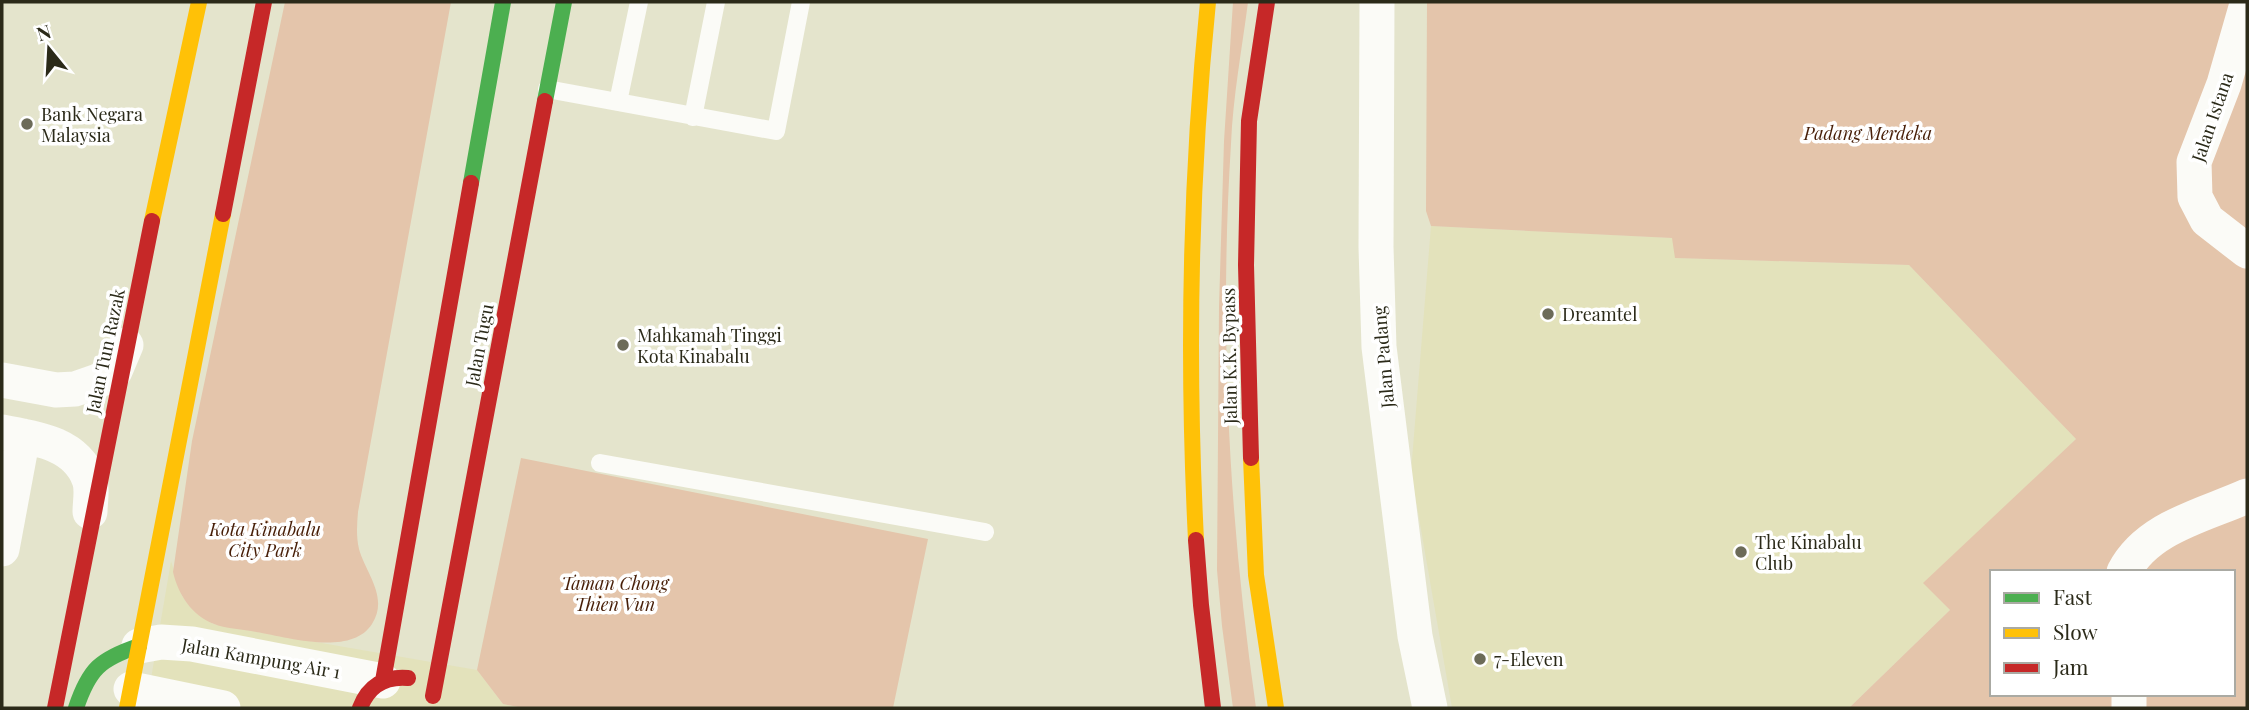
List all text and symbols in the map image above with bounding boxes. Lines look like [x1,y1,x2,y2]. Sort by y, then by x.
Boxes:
north arrow [14,14,84,84]
text: N [33,17,54,46]
street label: Jalan Istana [2185,69,2238,166]
place label: Bank Negara Malaysia [41,102,143,147]
marker: Bank Negara Malaysia [19,116,35,132]
park label: Padang Merdeka [1803,121,1932,145]
street label: Jalan Tun Razak [80,286,130,417]
street label: Jalan K.K. Bypass [1216,288,1242,425]
street label: Jalan Tugu [459,301,499,389]
place label: Dreamtel [1562,302,1637,326]
street label: Jalan Padang [1367,304,1400,410]
marker: Dreamtel [1540,306,1556,322]
place label: Mahkamah Tinggi Kota Kinabalu [637,323,782,368]
marker: Mahkamah Tinggi Kota Kinabalu [615,337,631,353]
park label: Kota Kinabalu City Park [208,517,321,562]
place label: The Kinabalu Club [1755,530,1862,575]
marker: The Kinabalu Club [1733,544,1749,560]
legend [1990,570,2235,696]
park label: Taman Chong Thien Vun [561,571,670,616]
text: Fast [2053,582,2092,610]
text: Slow [2053,617,2098,645]
street label: Jalan Kampung Air 1 [179,632,343,684]
place label: 7-Eleven [1494,647,1564,671]
marker: 7-Eleven [1472,651,1488,667]
text: Jam [2052,652,2089,680]

